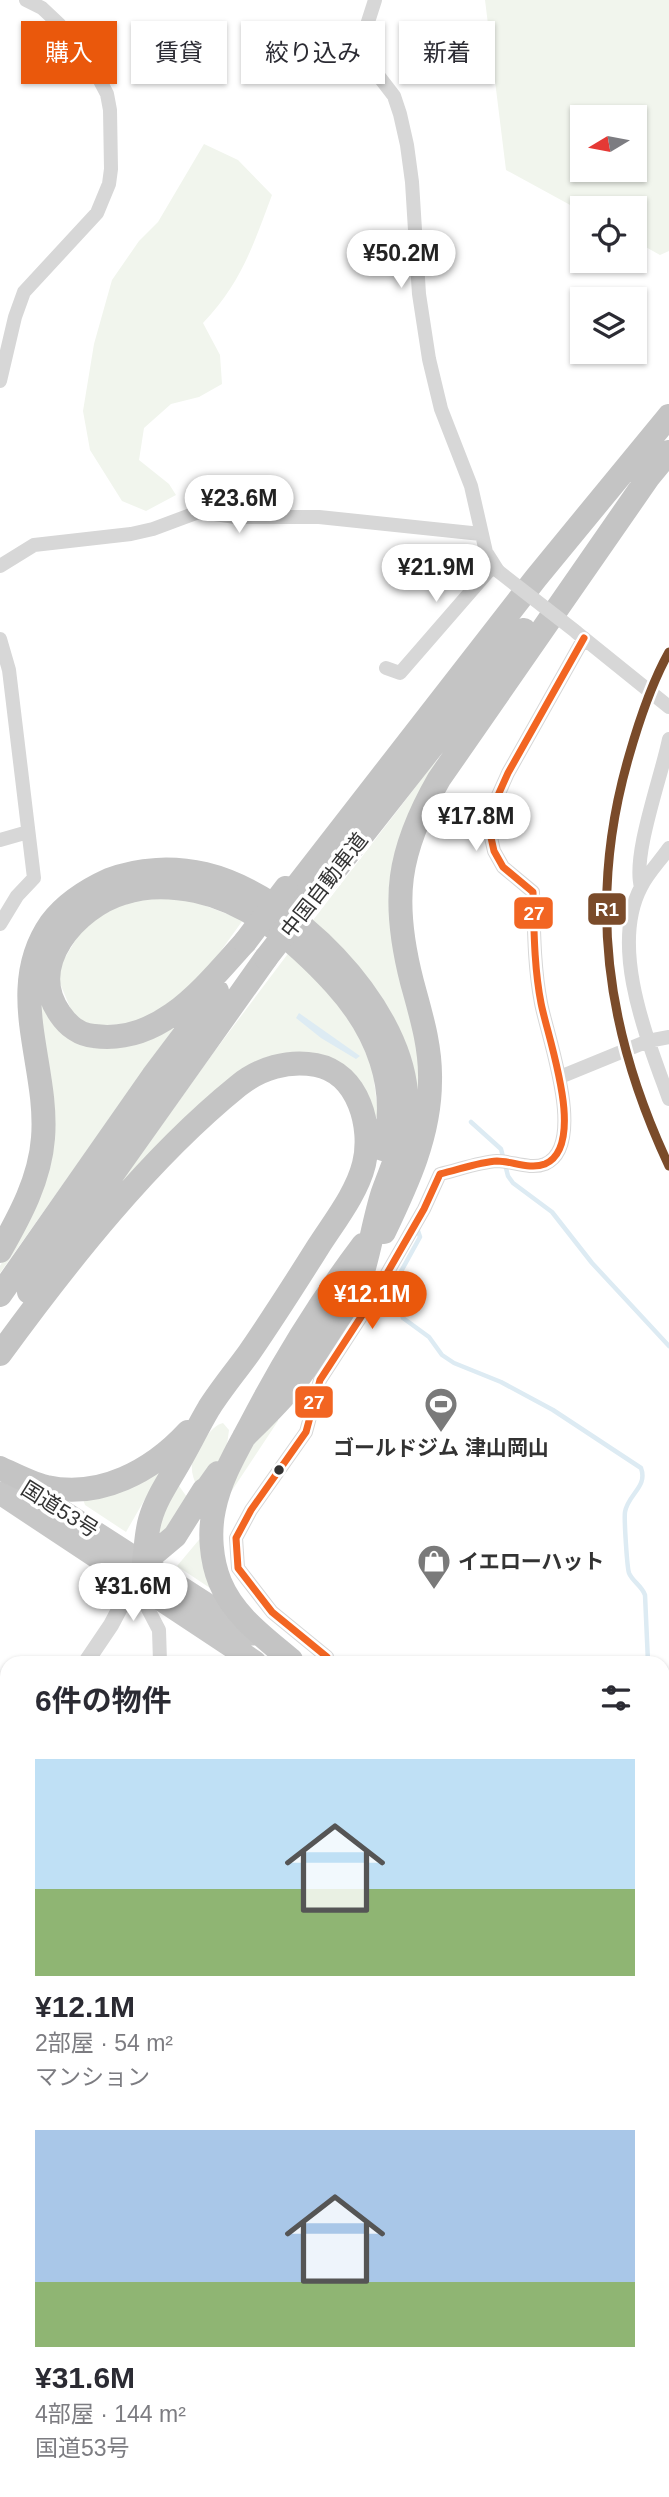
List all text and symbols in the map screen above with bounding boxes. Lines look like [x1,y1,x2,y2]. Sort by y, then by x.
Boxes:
chip: 購入 [21,21,117,84]
chip: 賃貸 [131,21,227,84]
chip: 絞り込み [241,21,385,84]
chip: 新着 [399,21,495,84]
north arrow [570,105,648,182]
map controls [570,105,647,364]
button: locate [570,196,647,273]
pin: ¥50.2M [344,230,458,290]
text: ¥50.2M [363,240,439,266]
button: layers [570,287,647,364]
pin: ¥23.6M [182,476,296,535]
text: ¥23.6M [201,485,277,511]
pin: ¥21.9M [379,544,493,604]
text: ¥21.9M [398,554,474,580]
pin: ¥17.8M [419,794,533,853]
text: ¥17.8M [438,803,514,829]
street label: 中国自動車道 [276,828,372,942]
line badge: R1 [587,892,627,926]
line badge: 27 [513,896,554,930]
text: R1 [595,899,620,920]
text: 27 [523,903,545,924]
pin: ¥12.1M [315,1272,429,1331]
text: ¥12.1M [334,1281,410,1307]
line badge: 27 [294,1385,334,1419]
sports icon: ゴールドジム 津山岡山 [422,1385,460,1434]
text: 27 [303,1392,325,1413]
place label: ゴールドジム 津山岡山 [333,1436,549,1459]
unlabelled marker [272,1463,286,1477]
street label: 国道53号 [17,1476,103,1542]
shop icon: イエローハット [415,1542,453,1591]
place label: イエローハット [458,1550,604,1573]
pin: ¥31.6M [76,1564,190,1623]
text: ¥31.6M [95,1573,171,1599]
icon: filters [597,1679,635,1717]
text: 6件の物件 [35,1684,172,1717]
icon: home [272,1805,398,1931]
text: ¥12.1M [35,1990,135,2023]
text: 2部屋 · 54 m² [35,2030,173,2056]
text: マンション [35,2064,150,2090]
icon: home [272,2176,398,2302]
text: ¥31.6M [35,2361,135,2394]
text: 4部屋 · 144 m² [35,2401,186,2427]
text: 国道53号 [35,2435,130,2461]

